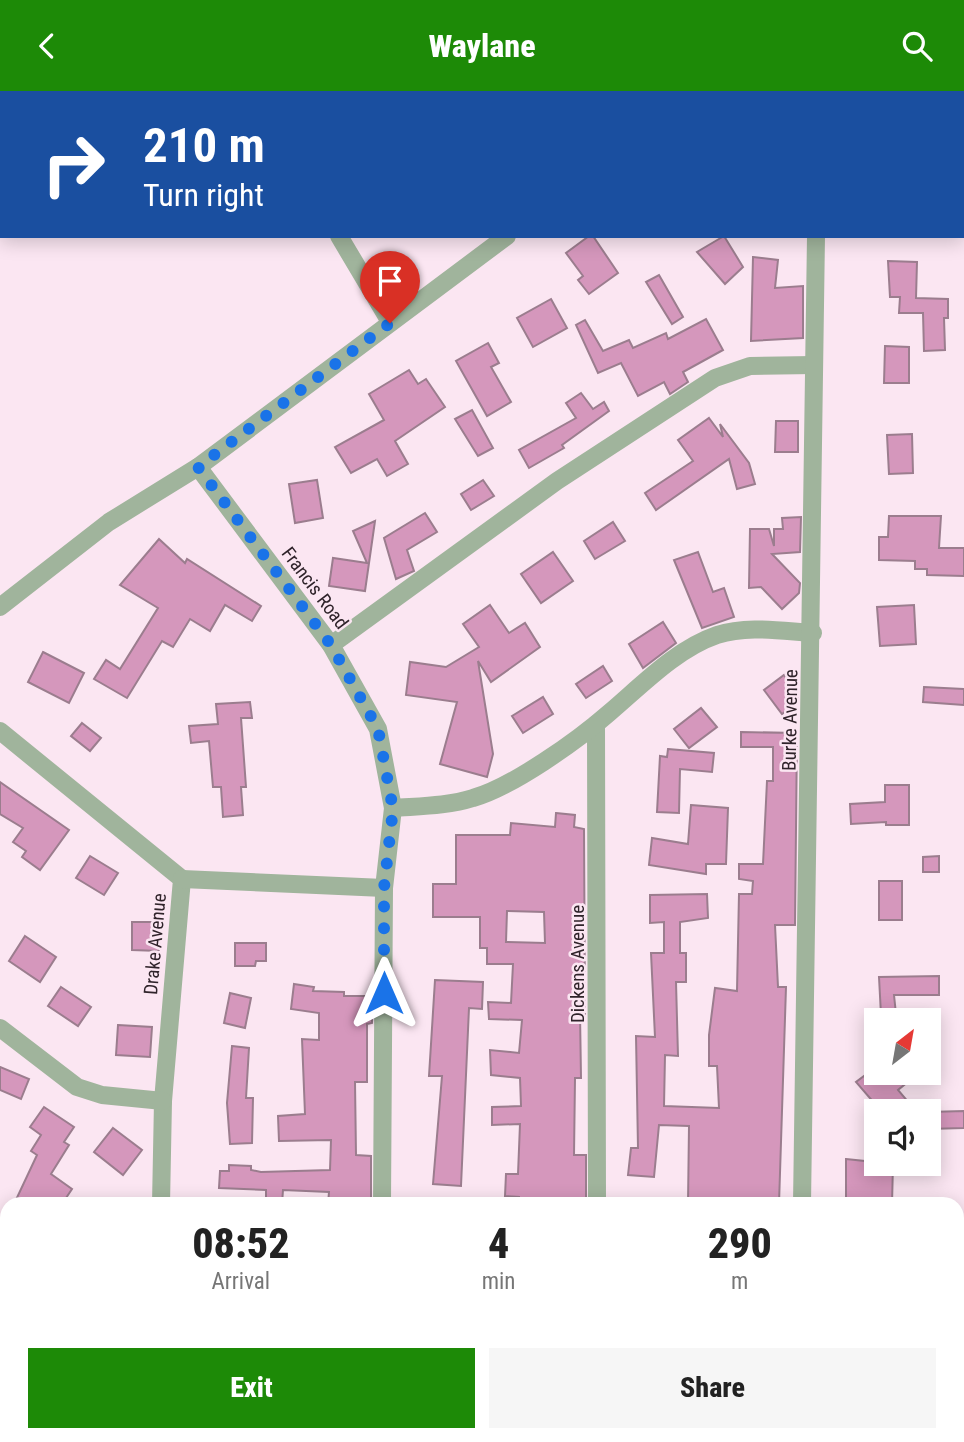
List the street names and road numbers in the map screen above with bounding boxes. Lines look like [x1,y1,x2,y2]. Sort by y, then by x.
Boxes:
street label: Francis Road [277,542,353,634]
street label: Burke Avenue [778,669,802,771]
street label: Drake Avenue [139,892,171,996]
street label: Dickens Avenue [566,905,589,1023]

